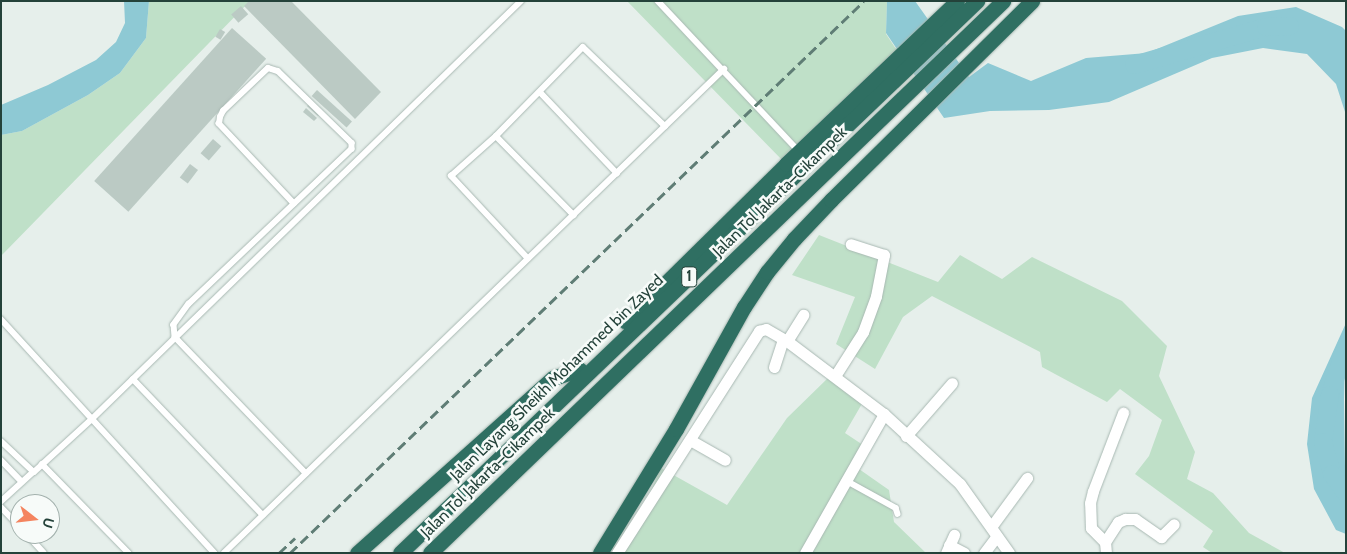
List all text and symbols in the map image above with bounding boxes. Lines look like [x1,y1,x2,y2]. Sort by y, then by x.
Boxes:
street label: Jalan Tol Jakarta–Cikampek [709,123,851,261]
road number: 1 [680,264,698,290]
street label: Jalan Layang Sheikh Mohammed bin Zayed [447,271,667,485]
street label: Jalan Tol Jakarta–Cikampek [417,404,559,542]
north arrow [10,494,60,544]
text: U [38,516,58,530]

